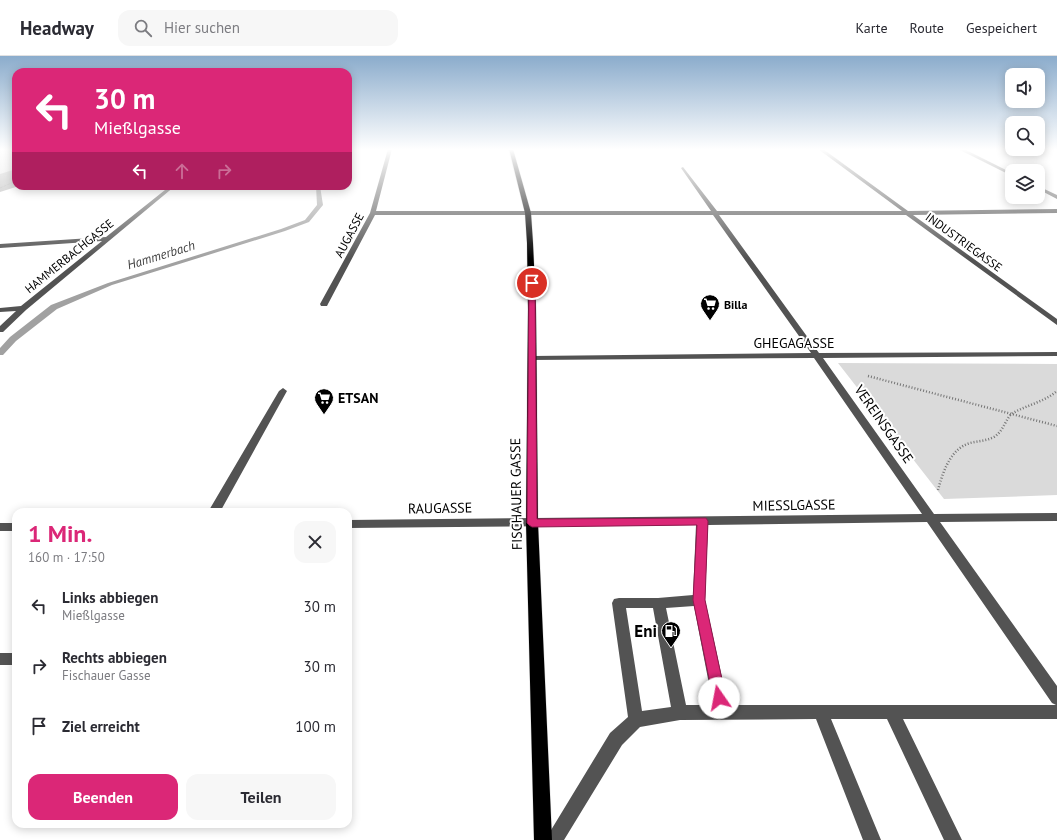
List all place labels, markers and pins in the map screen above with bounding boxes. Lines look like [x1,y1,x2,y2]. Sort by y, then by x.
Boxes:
pin [515,266,549,300]
supermarket icon: Billa [699,293,721,321]
place label: Billa [724,297,747,312]
supermarket icon: ETSAN [313,387,335,415]
place label: ETSAN [338,389,378,407]
place label: Eni [634,620,657,642]
fuel station icon: Eni [660,620,682,648]

